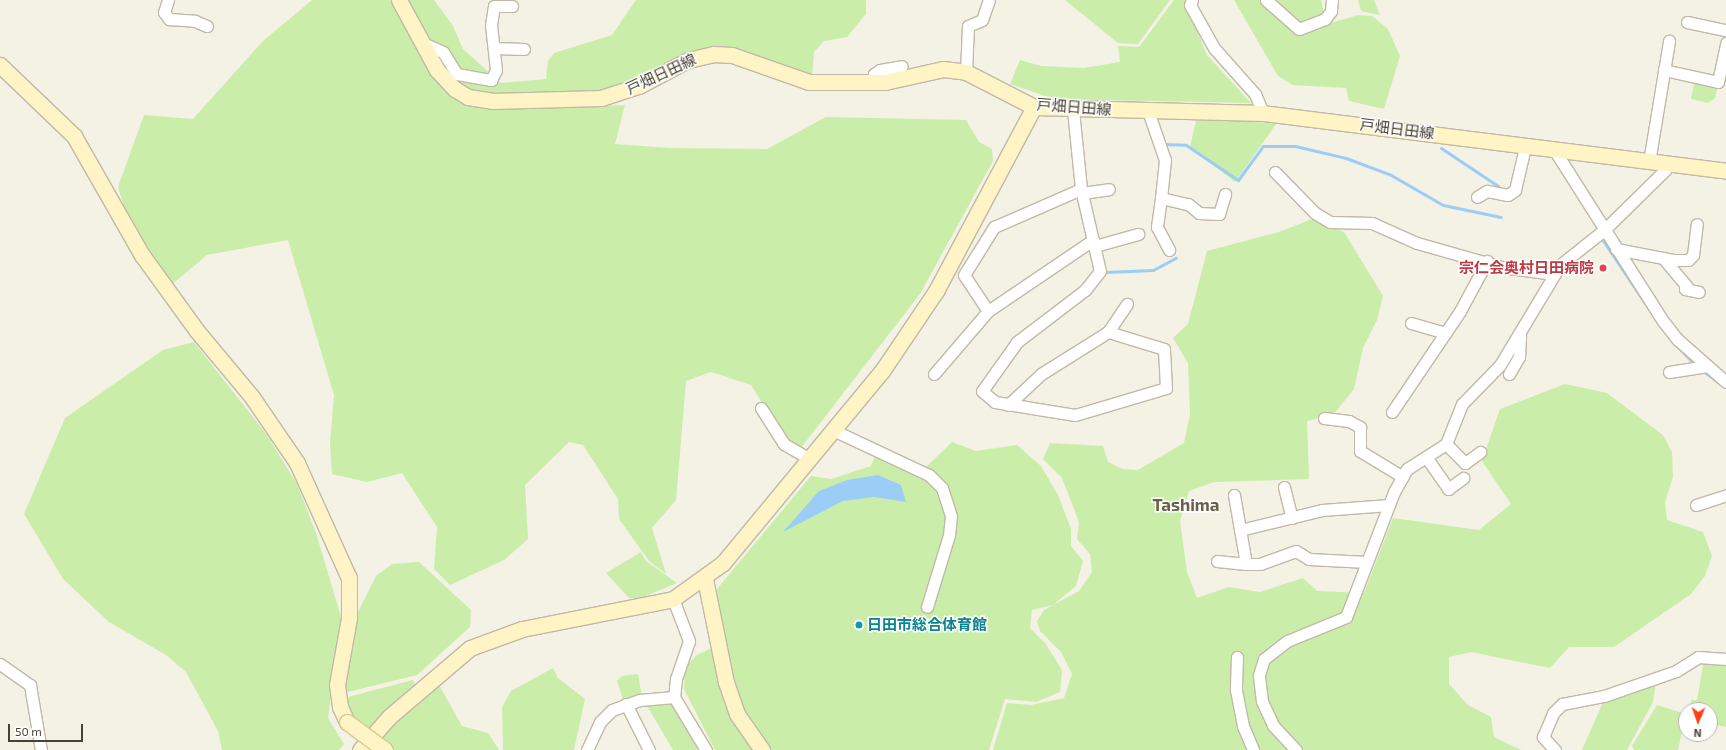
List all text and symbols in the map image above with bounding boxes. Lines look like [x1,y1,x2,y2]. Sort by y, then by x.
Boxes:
street label: 戸畑日田線 [623,50,699,98]
street label: 戸畑日田線 [1036,95,1112,119]
street label: 戸畑日田線 [1359,115,1435,143]
place label: 宗仁会奥村日田病院 [1459,259,1594,277]
marker: 宗仁会奥村日田病院 [1597,262,1609,274]
district label: Tashima [1152,495,1220,515]
place label: 日田市総合体育館 [867,616,987,634]
marker: 日田市総合体育館 [854,620,864,630]
north arrow [1678,702,1718,742]
scale bar [10,716,85,742]
text: 50 m [15,724,42,738]
text: N [1693,727,1702,740]

